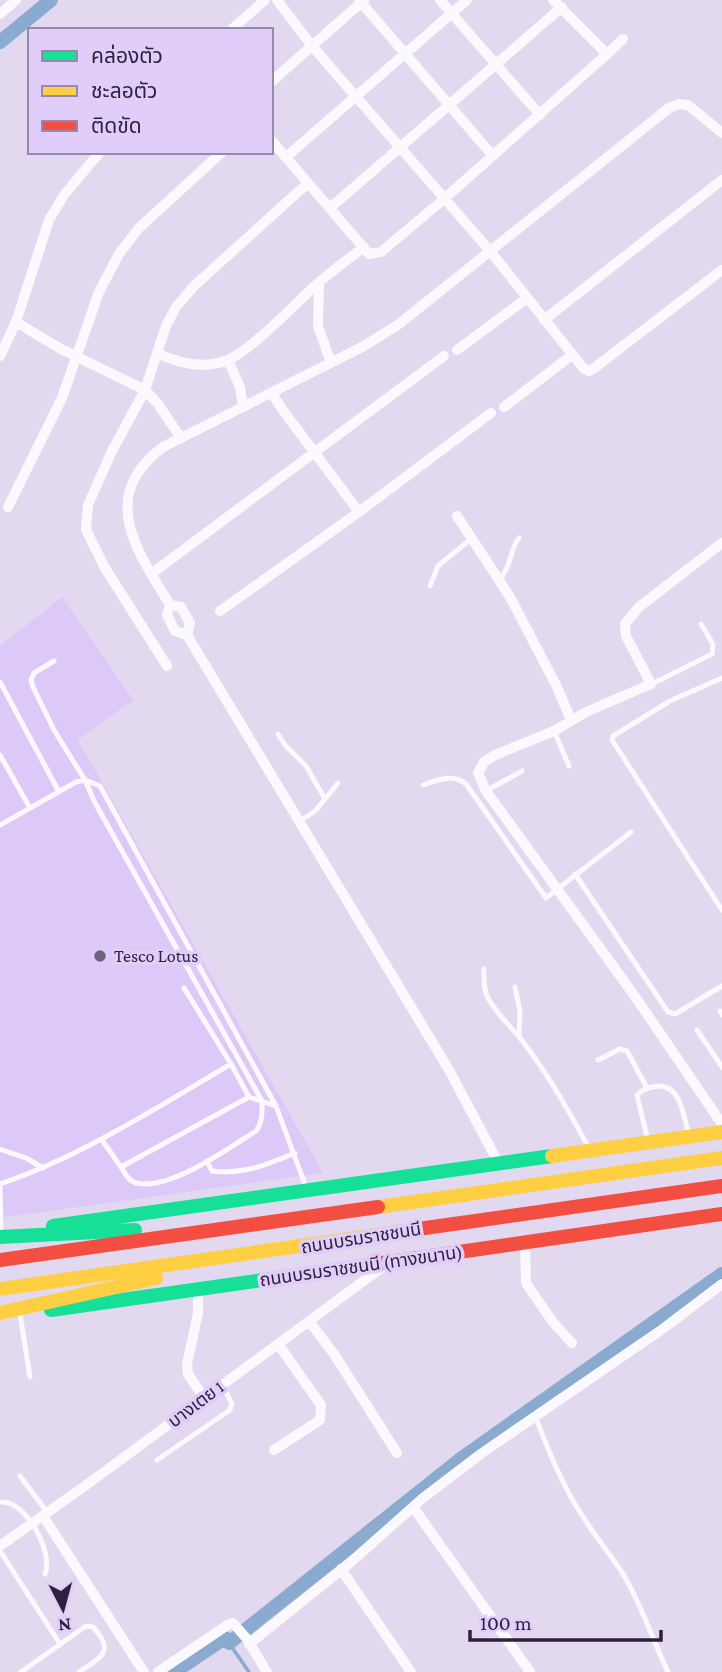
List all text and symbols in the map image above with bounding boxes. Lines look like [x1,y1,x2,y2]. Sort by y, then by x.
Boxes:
legend [28,28,273,154]
text: คล่องตัว [91,44,163,68]
text: ชะลอตัว [91,79,157,103]
text: ติดขัด [91,114,142,138]
place label: Tesco Lotus [114,946,198,966]
marker: Tesco Lotus [92,948,108,964]
street label: ถนนบรมราชชนนี [299,1219,423,1257]
street label: ถนนบรมราชชนนี (ทางขนาน) [258,1242,464,1291]
street label: บางเตย 1 [164,1377,228,1431]
north arrow [28,1574,98,1644]
scale bar [470,1598,661,1642]
text: 100 m [480,1611,532,1635]
text: N [57,1614,72,1637]

